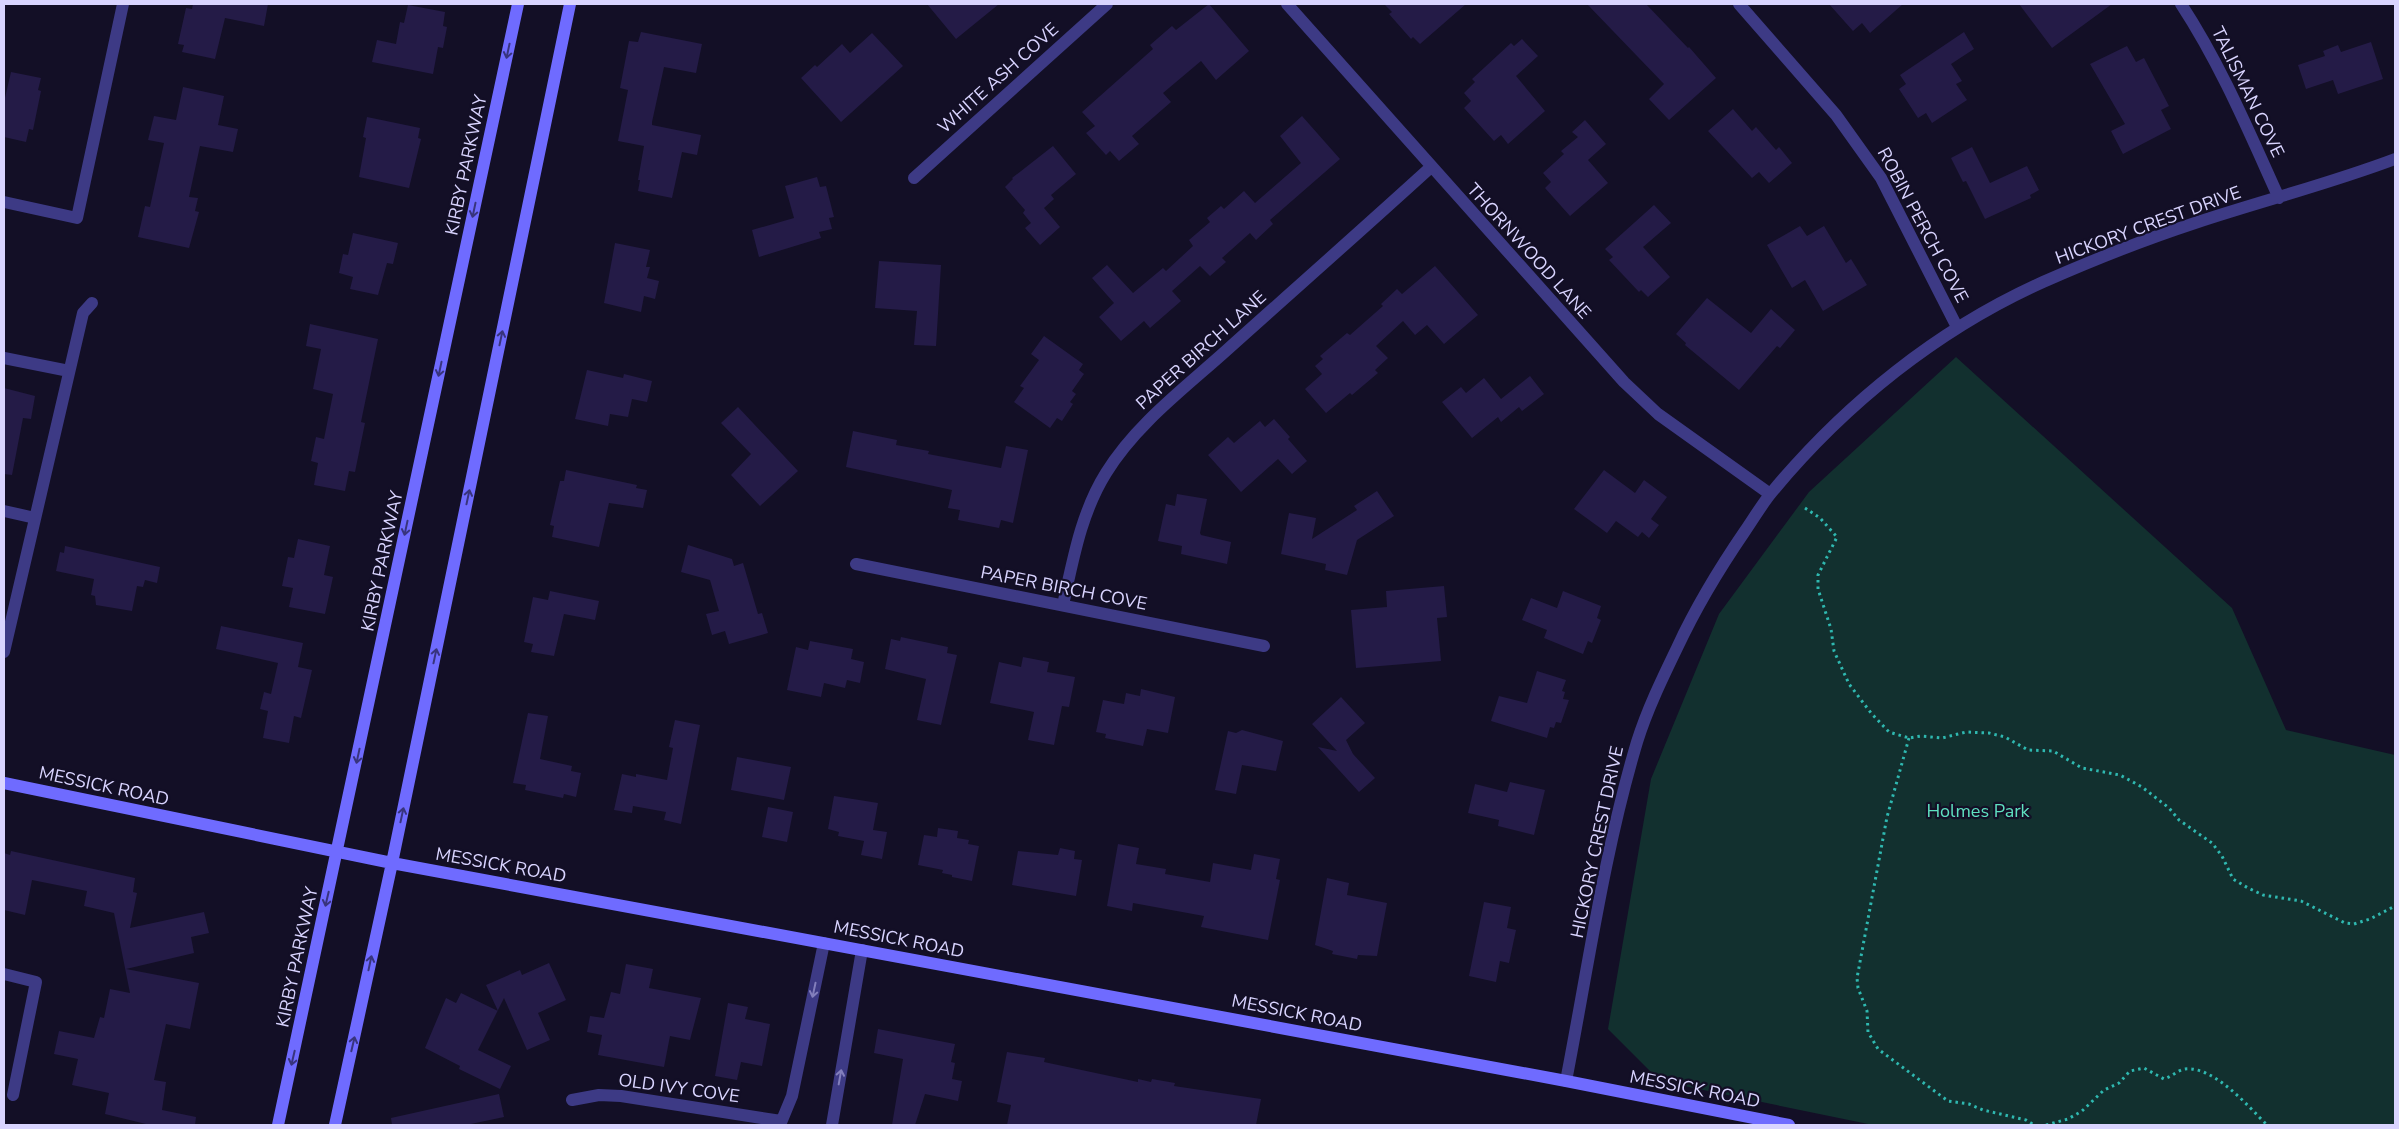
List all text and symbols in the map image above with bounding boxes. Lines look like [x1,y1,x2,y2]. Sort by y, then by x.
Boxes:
street label: WHITE ASH COVE [933,17,1063,139]
street label: TALISMAN COVE [2206,23,2290,161]
one-way arrow [503,43,512,59]
street label: KIRBY PARKWAY [439,92,493,237]
street label: ROBIN PERCH COVE [1872,143,1974,307]
street label: THORNWOOD LANE [1461,178,1597,324]
street label: HICKORY CREST DRIVE [2052,180,2244,270]
one-way arrow [469,202,478,218]
street label: PAPER BIRCH LANE [1131,285,1271,415]
one-way arrow [497,330,506,346]
one-way arrow [435,361,444,377]
street label: KIRBY PARKWAY [355,488,409,633]
one-way arrow [464,489,473,505]
one-way arrow [401,520,411,536]
street label: PAPER BIRCH COVE [979,560,1149,616]
one-way arrow [431,648,440,664]
street label: HICKORY CREST DRIVE [1565,744,1629,940]
one-way arrow [353,748,362,764]
street label: MESSICK ROAD [37,760,171,812]
park label: Holmes Park [1926,799,2031,823]
one-way arrow [398,807,408,823]
street label: MESSICK ROAD [434,842,568,888]
street label: KIRBY PARKWAY [270,884,324,1029]
one-way arrow [322,891,331,907]
street label: MESSICK ROAD [832,915,966,963]
one-way arrow [366,956,375,972]
one-way arrow [809,982,818,998]
street label: MESSICK ROAD [1230,989,1364,1037]
one-way arrow [349,1036,358,1052]
one-way arrow [288,1050,297,1066]
street label: MESSICK ROAD [1628,1065,1762,1113]
street label: OLD IVY COVE [617,1068,741,1108]
one-way arrow [835,1070,845,1086]

